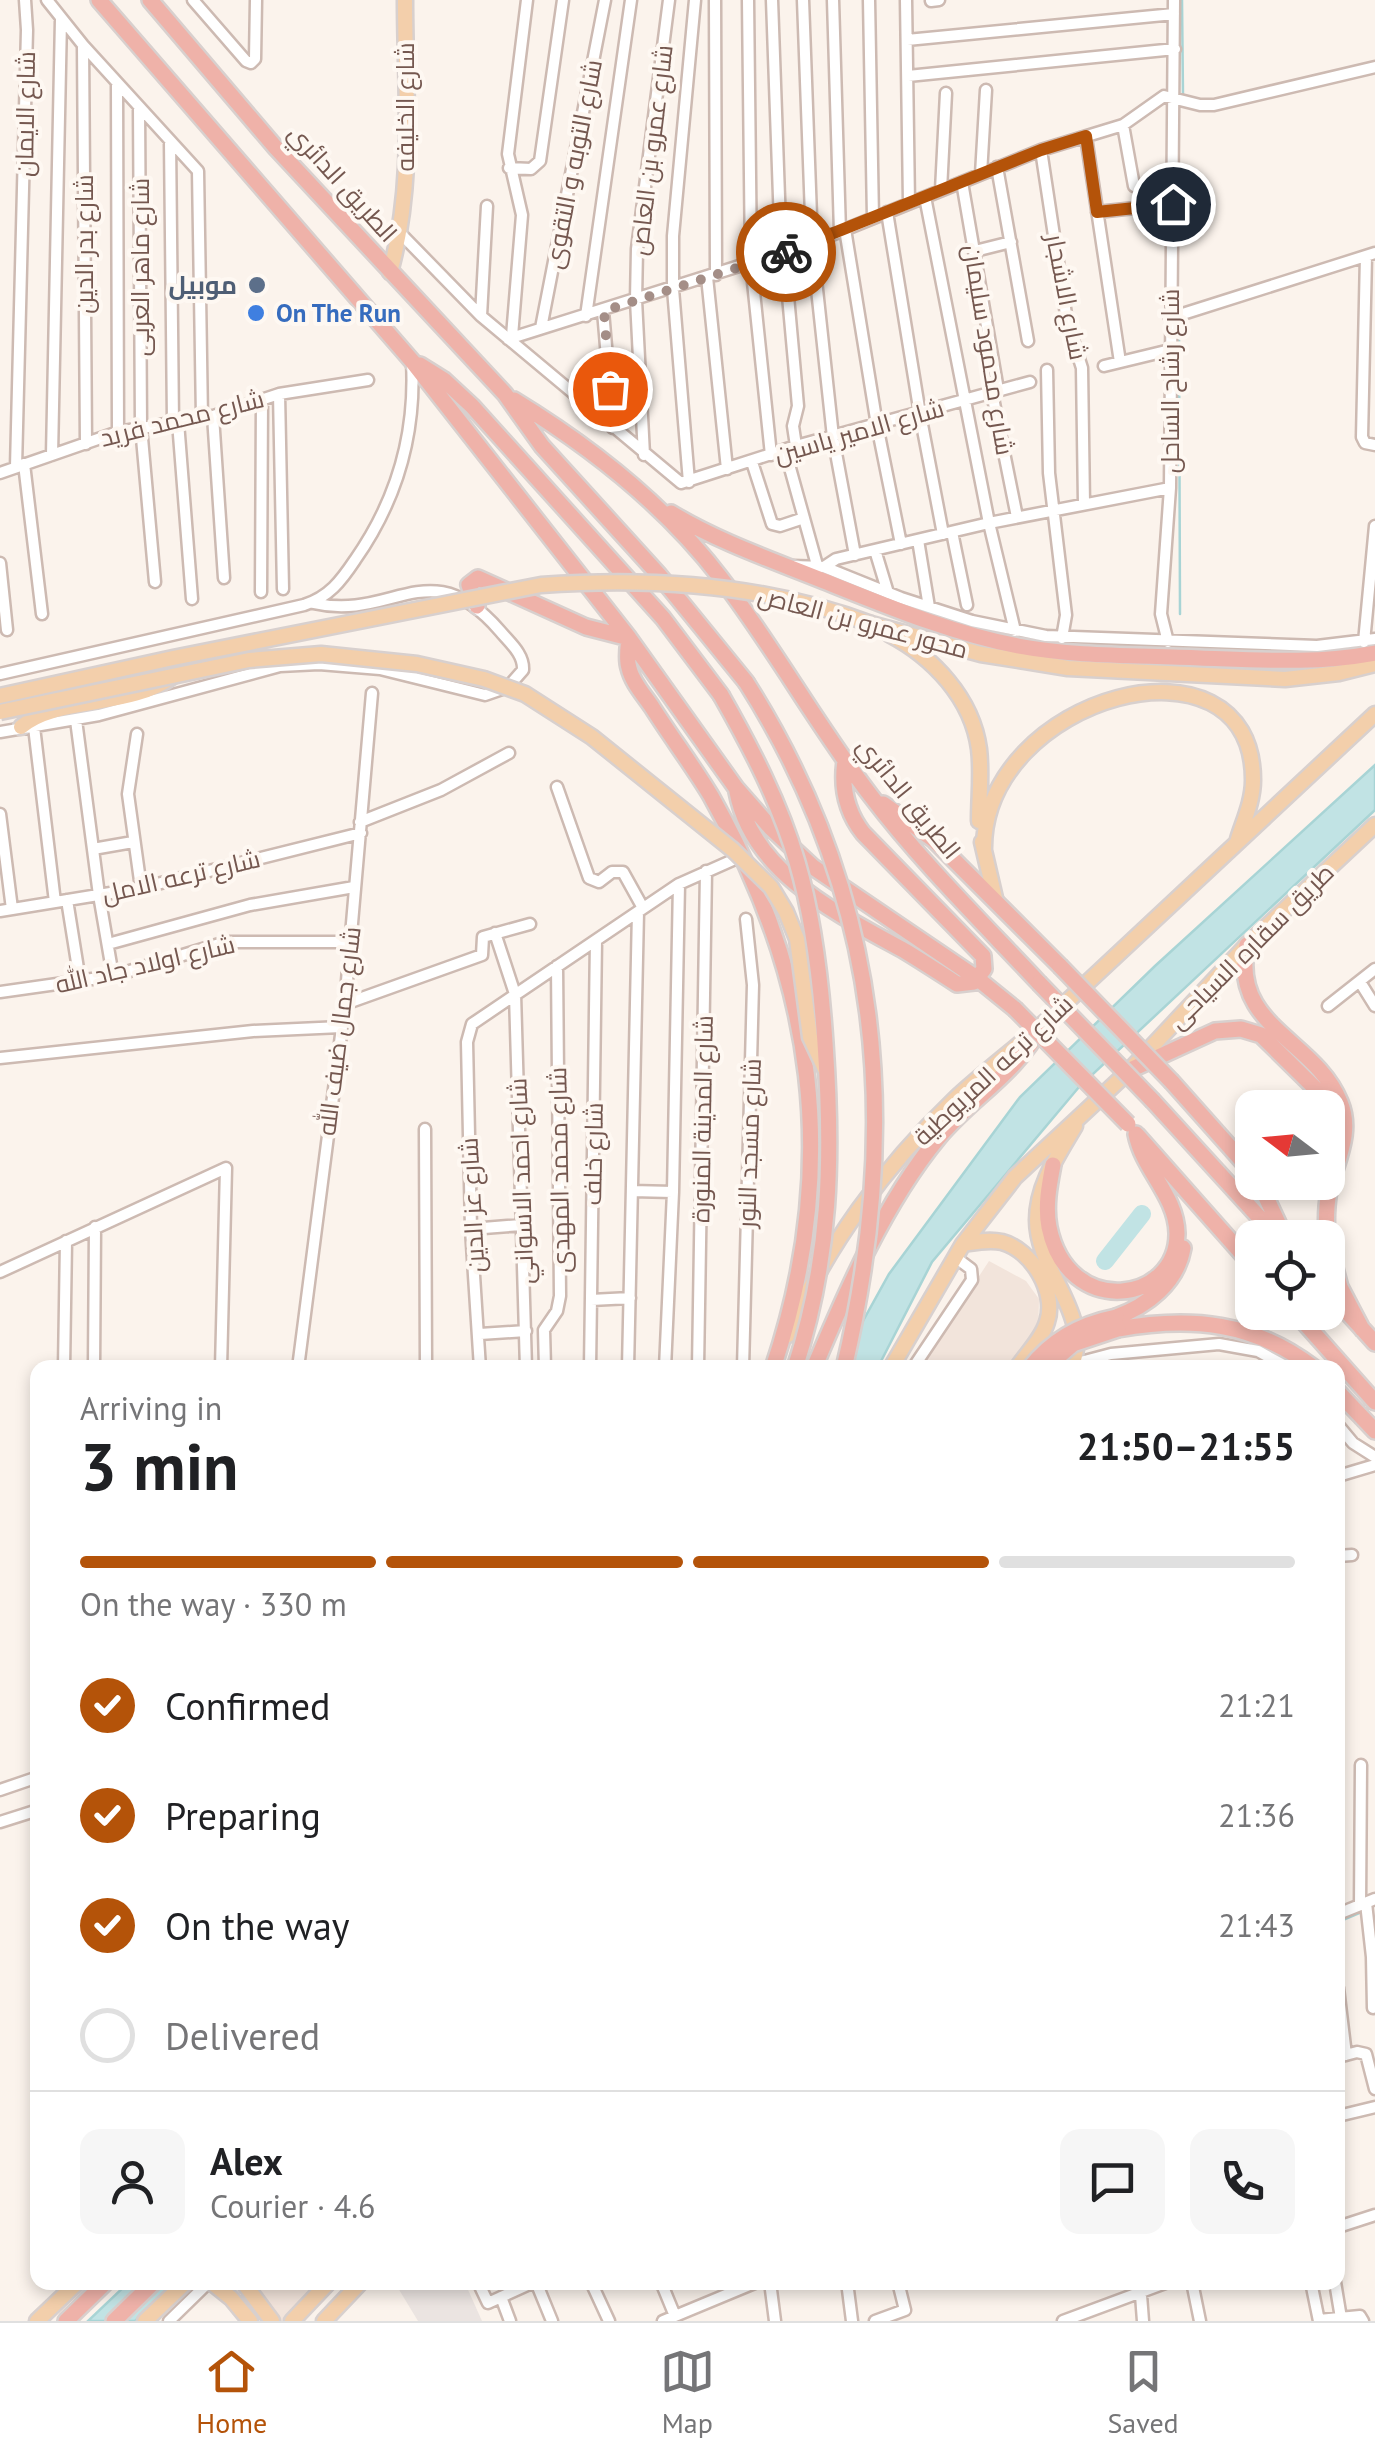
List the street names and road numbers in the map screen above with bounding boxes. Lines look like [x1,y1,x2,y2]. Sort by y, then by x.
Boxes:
street label: شارع الخليفه [389,42,422,172]
street label: شارع عمرو بن العاص [622,43,681,257]
street label: شارع الايمان [8,51,43,177]
street label: شارع التوبه و التقوى [537,57,610,271]
street label: الطريق الدائري [279,117,404,251]
street label: شارع بدر الدين [68,174,101,314]
street label: شارع ماهر العربى [124,178,157,356]
street label: شارع الاشجار [1038,229,1095,363]
street label: شارع محمود سليمان [956,242,1021,458]
street label: شارع رشاح الساحل [1154,289,1187,473]
street label: شارع محمد فريد [97,382,268,455]
street label: شارع الامير ياسين [770,391,948,471]
street label: محور عمرو بن العاص [755,579,971,665]
street label: الطريق الدائري [847,730,968,868]
street label: شارع ترعه الامل [99,842,264,911]
street label: طريق سقاره السياحى [1161,856,1341,1036]
street label: شارع جمال ضيف الله [310,925,369,1138]
street label: شارع اولاد جاد الله [52,928,238,1001]
street label: شارع ترعه المريوطية [907,988,1080,1153]
street label: شارع المدينة المنورة [684,1015,721,1223]
street label: شارع مسجد النور [730,1058,769,1230]
street label: شارع محمد المهدى [541,1067,578,1273]
street label: شارع احمد الاسواني [501,1077,545,1285]
street label: شارع خلف [576,1102,611,1206]
street label: شارع عز الدين [452,1137,493,1273]

